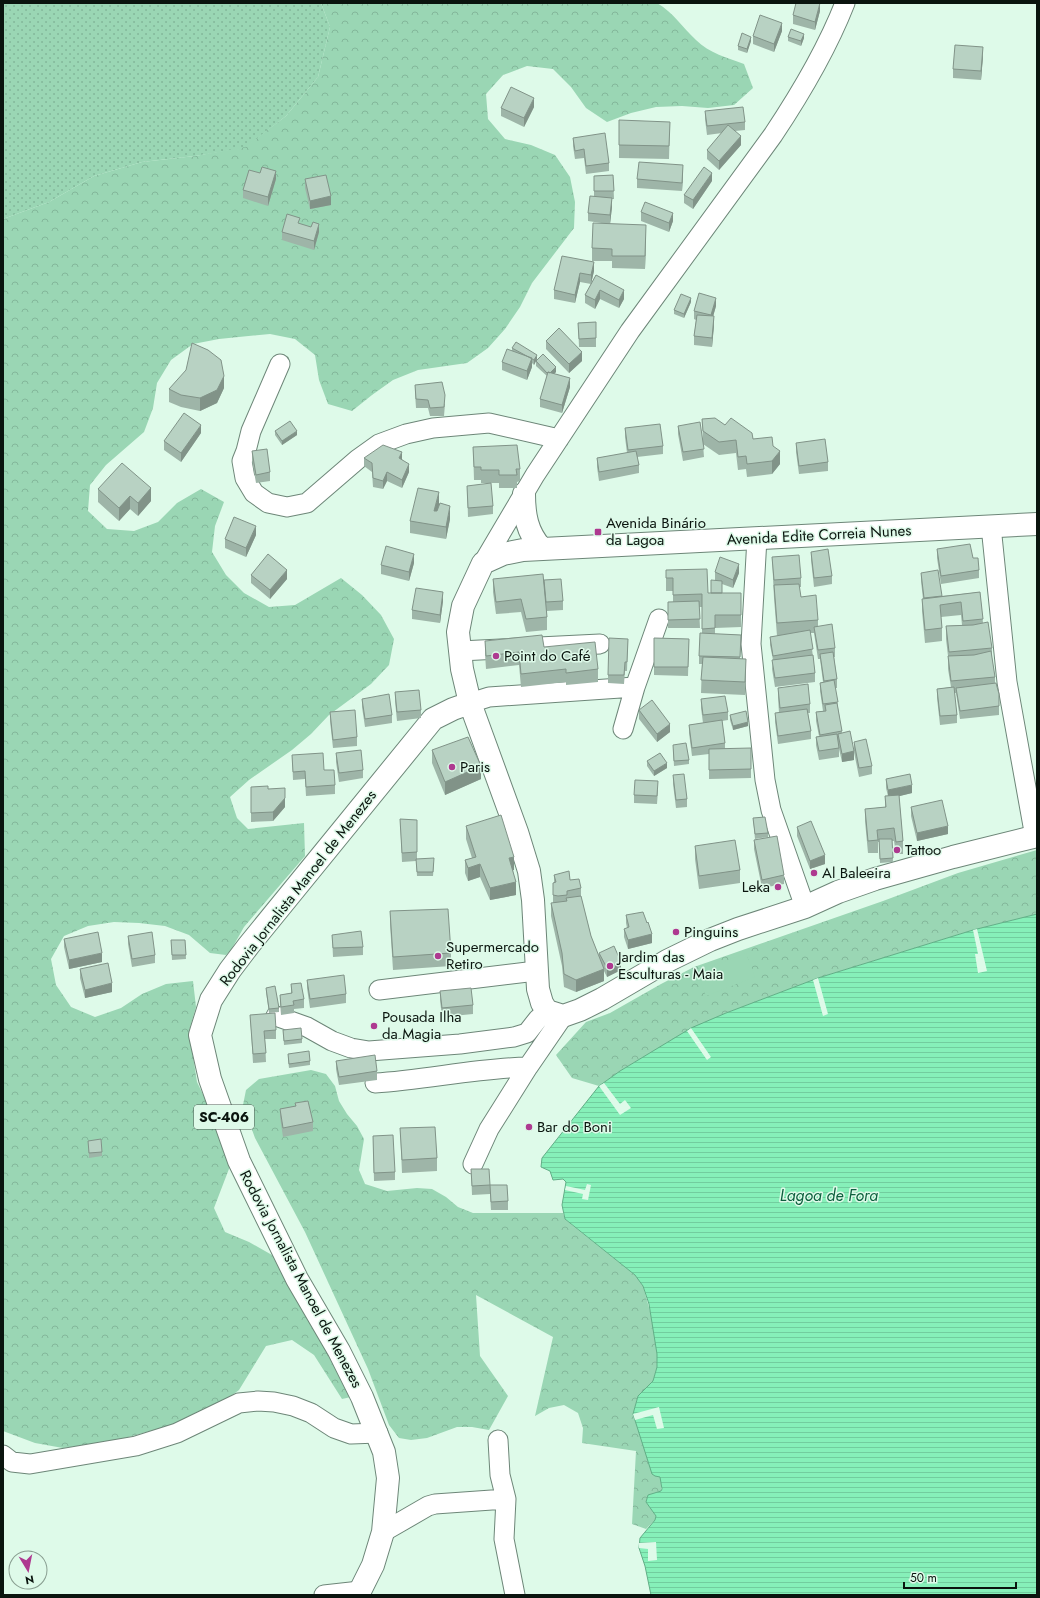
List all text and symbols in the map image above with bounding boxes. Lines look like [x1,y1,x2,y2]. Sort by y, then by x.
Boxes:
place label: Avenida Binário da Lagoa [606,512,706,551]
street label: Avenida Edite Correia Nunes [726,519,912,551]
marker: Avenida Binário da Lagoa [593,527,603,537]
place label: Point do Café [504,645,591,667]
marker: Point do Café [491,651,501,661]
place label: Paris [460,756,490,778]
marker: Paris [447,762,457,772]
street label: Rodovia Jornalista Manoel de Menezes [214,785,382,991]
place label: Tattoo [905,839,941,861]
marker: Tattoo [892,845,902,855]
place label: Al Baleeira [822,862,891,884]
marker: Al Baleeira [809,868,819,878]
place label: Leka [742,876,770,898]
marker: Leka [773,882,783,892]
place label: Pinguins [684,921,738,943]
marker: Pinguins [671,927,681,937]
place label: Supermercado Retiro [446,936,539,975]
place label: Jardim das Esculturas - Maia [616,946,723,985]
marker: Supermercado Retiro [433,951,443,961]
marker: Jardim das Esculturas - Maia [605,961,615,971]
place label: Pousada Ilha da Magia [382,1006,462,1045]
marker: Pousada Ilha da Magia [369,1021,379,1031]
road number: SC-406 [194,1105,254,1129]
place label: Bar do Boni [537,1116,612,1138]
marker: Bar do Boni [524,1122,534,1132]
street label: Rodovia Jornalista Manoel de Menezes [234,1166,368,1392]
water label: Lagoa de Fora [780,1184,878,1207]
north arrow [8,1550,48,1590]
scale bar [904,1564,1016,1590]
text: 50 m [910,1569,937,1587]
text: N [24,1571,35,1588]

